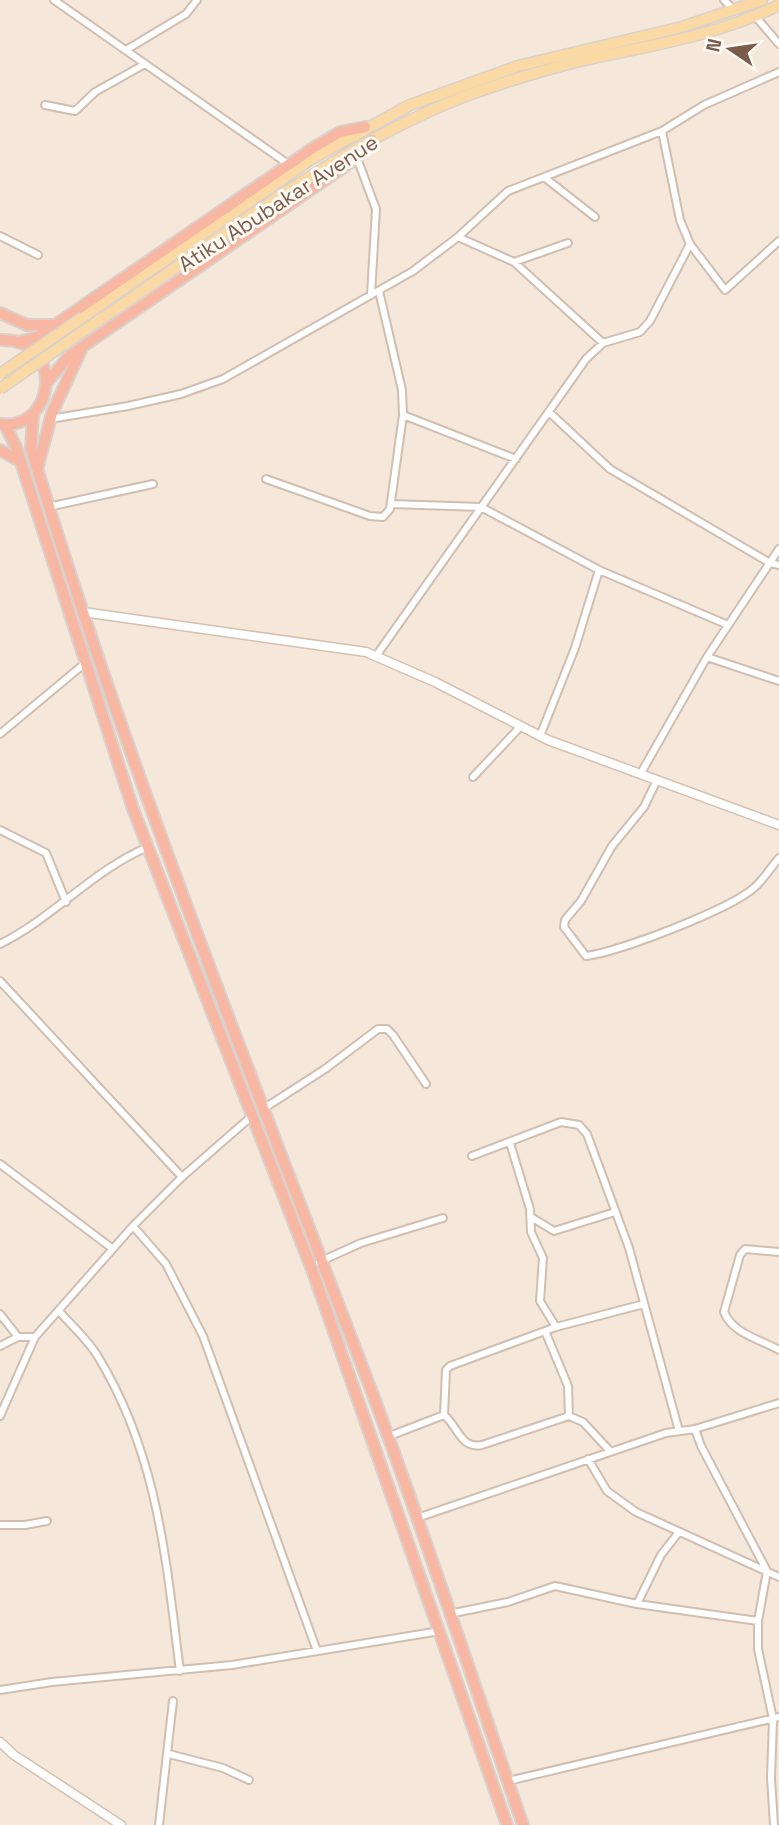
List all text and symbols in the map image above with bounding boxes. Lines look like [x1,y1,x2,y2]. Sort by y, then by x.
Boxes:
north arrow [695,14,765,84]
text: N [700,36,728,54]
street label: Atiku Abubakar Avenue [173,128,383,278]

